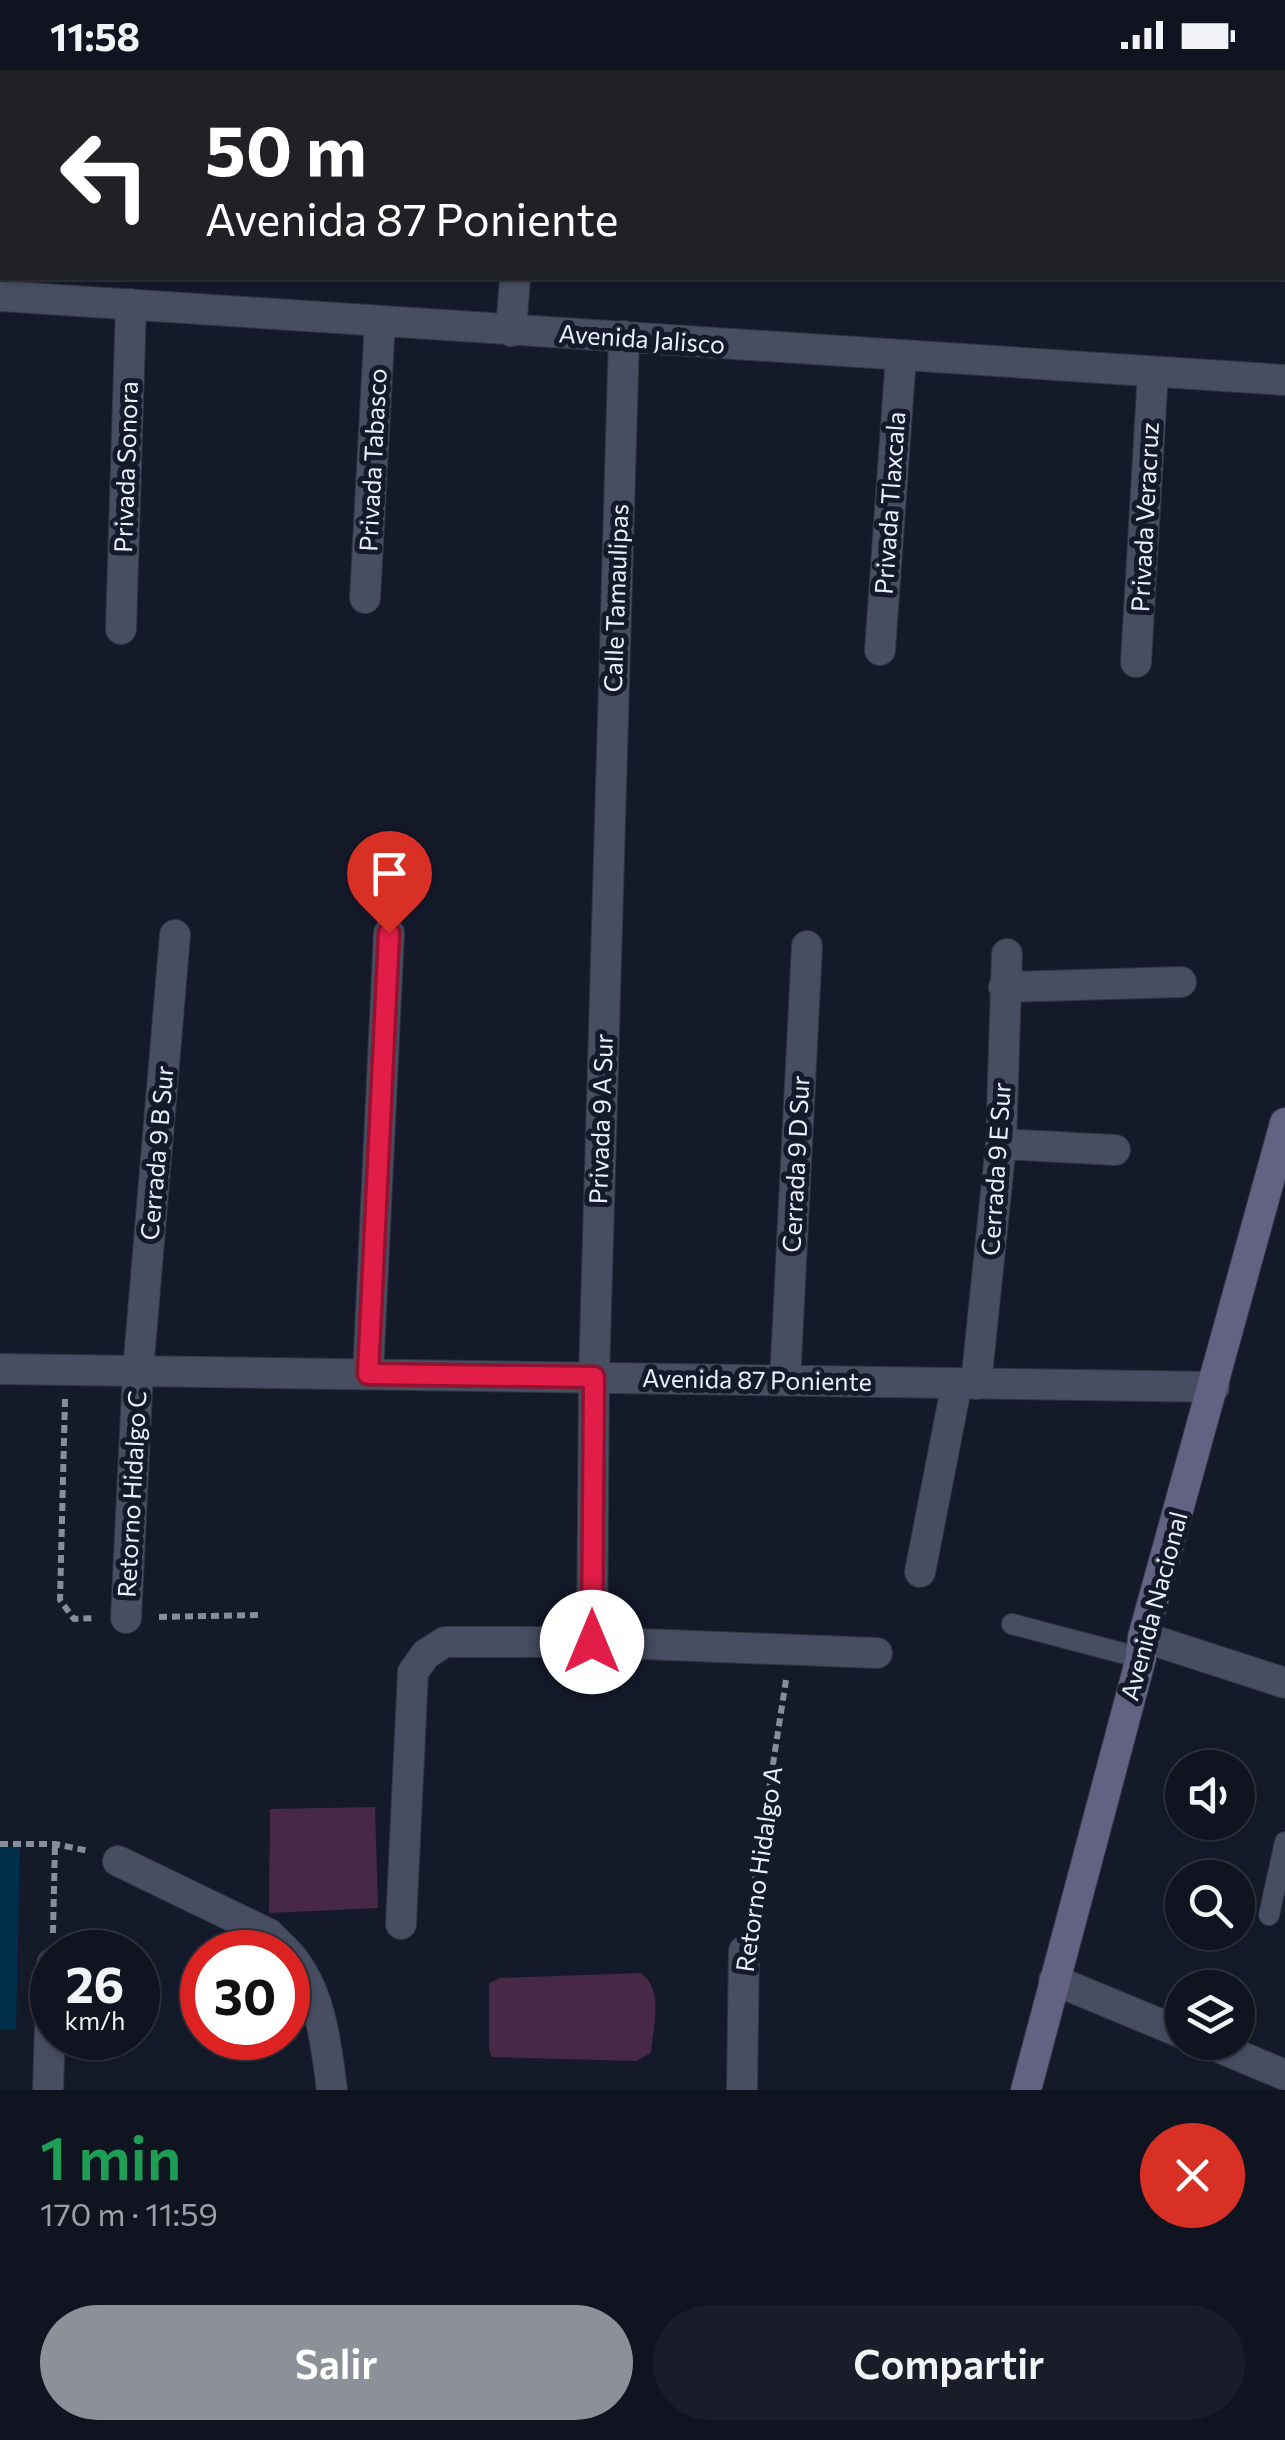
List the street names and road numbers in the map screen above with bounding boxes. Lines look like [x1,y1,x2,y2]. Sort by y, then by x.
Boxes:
street label: Avenida Jalisco [558,317,726,359]
street label: Privada Tabasco [352,368,392,552]
street label: Privada Sonora [107,381,143,553]
street label: Privada Tlaxcala [868,411,910,595]
street label: Privada Veracruz [1124,421,1164,613]
street label: Calle Tamaulipas [597,503,633,693]
street label: Privada 9 A Sur [582,1033,618,1205]
street label: Cerrada 9 B Sur [133,1064,179,1241]
street label: Cerrada 9 D Sur [775,1075,815,1253]
street label: Cerrada 9 E Sur [974,1081,1016,1257]
street label: Avenida 87 Poniente [642,1362,872,1396]
street label: Retorno Hidalgo C [111,1390,151,1598]
street label: Avenida Nacional [1113,1508,1193,1703]
street label: Retorno Hidalgo A [729,1764,787,1974]

